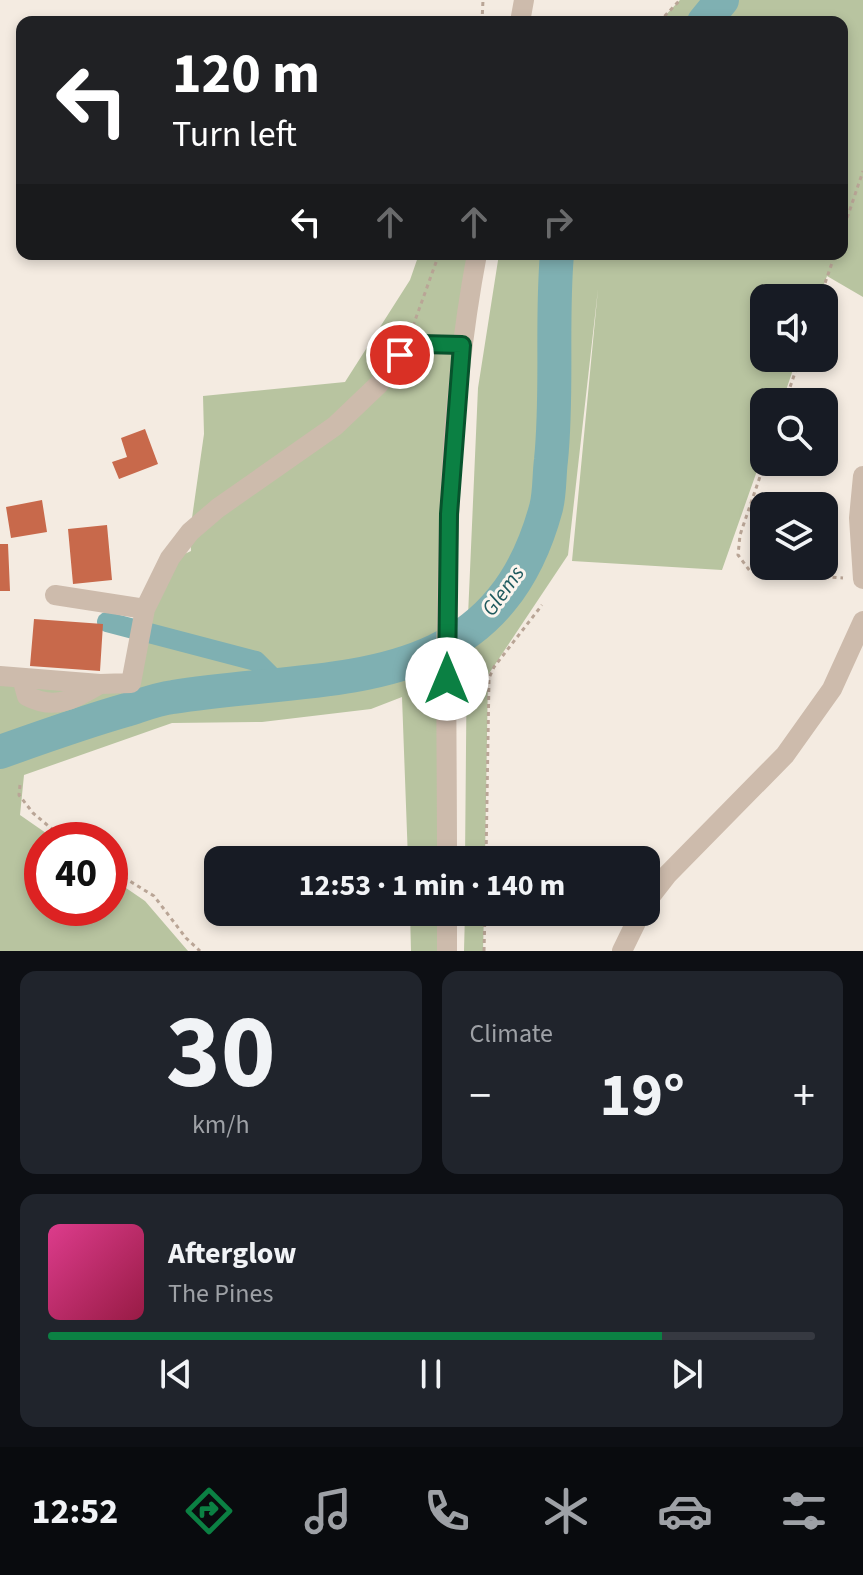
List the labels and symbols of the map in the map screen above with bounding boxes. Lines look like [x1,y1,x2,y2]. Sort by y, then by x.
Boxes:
pin [366,321,434,389]
water label: Glems [474,559,532,623]
position arrow [405,637,489,721]
speed limit sign: 40 [24,822,128,926]

